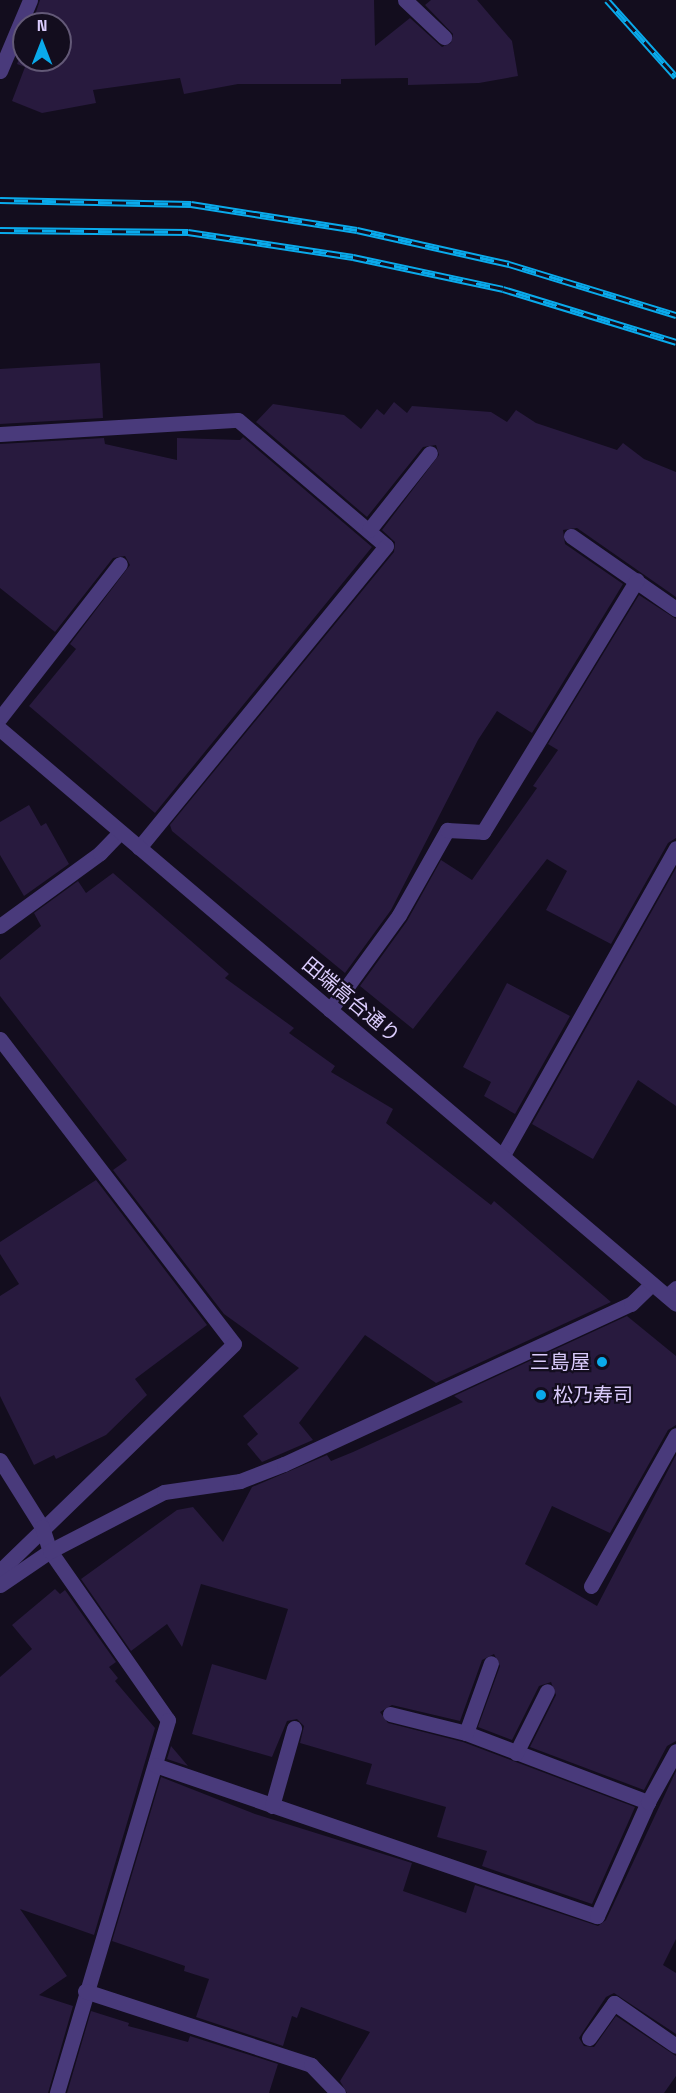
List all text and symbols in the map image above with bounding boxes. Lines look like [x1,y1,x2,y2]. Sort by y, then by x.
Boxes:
north arrow [12,12,72,72]
text: N [37,15,47,36]
street label: 田端高台通り [297,952,405,1048]
place label: 三島屋 [530,1350,590,1374]
marker: 三島屋 [595,1355,609,1369]
place label: 松乃寿司 [553,1383,633,1407]
marker: 松乃寿司 [534,1388,548,1402]

